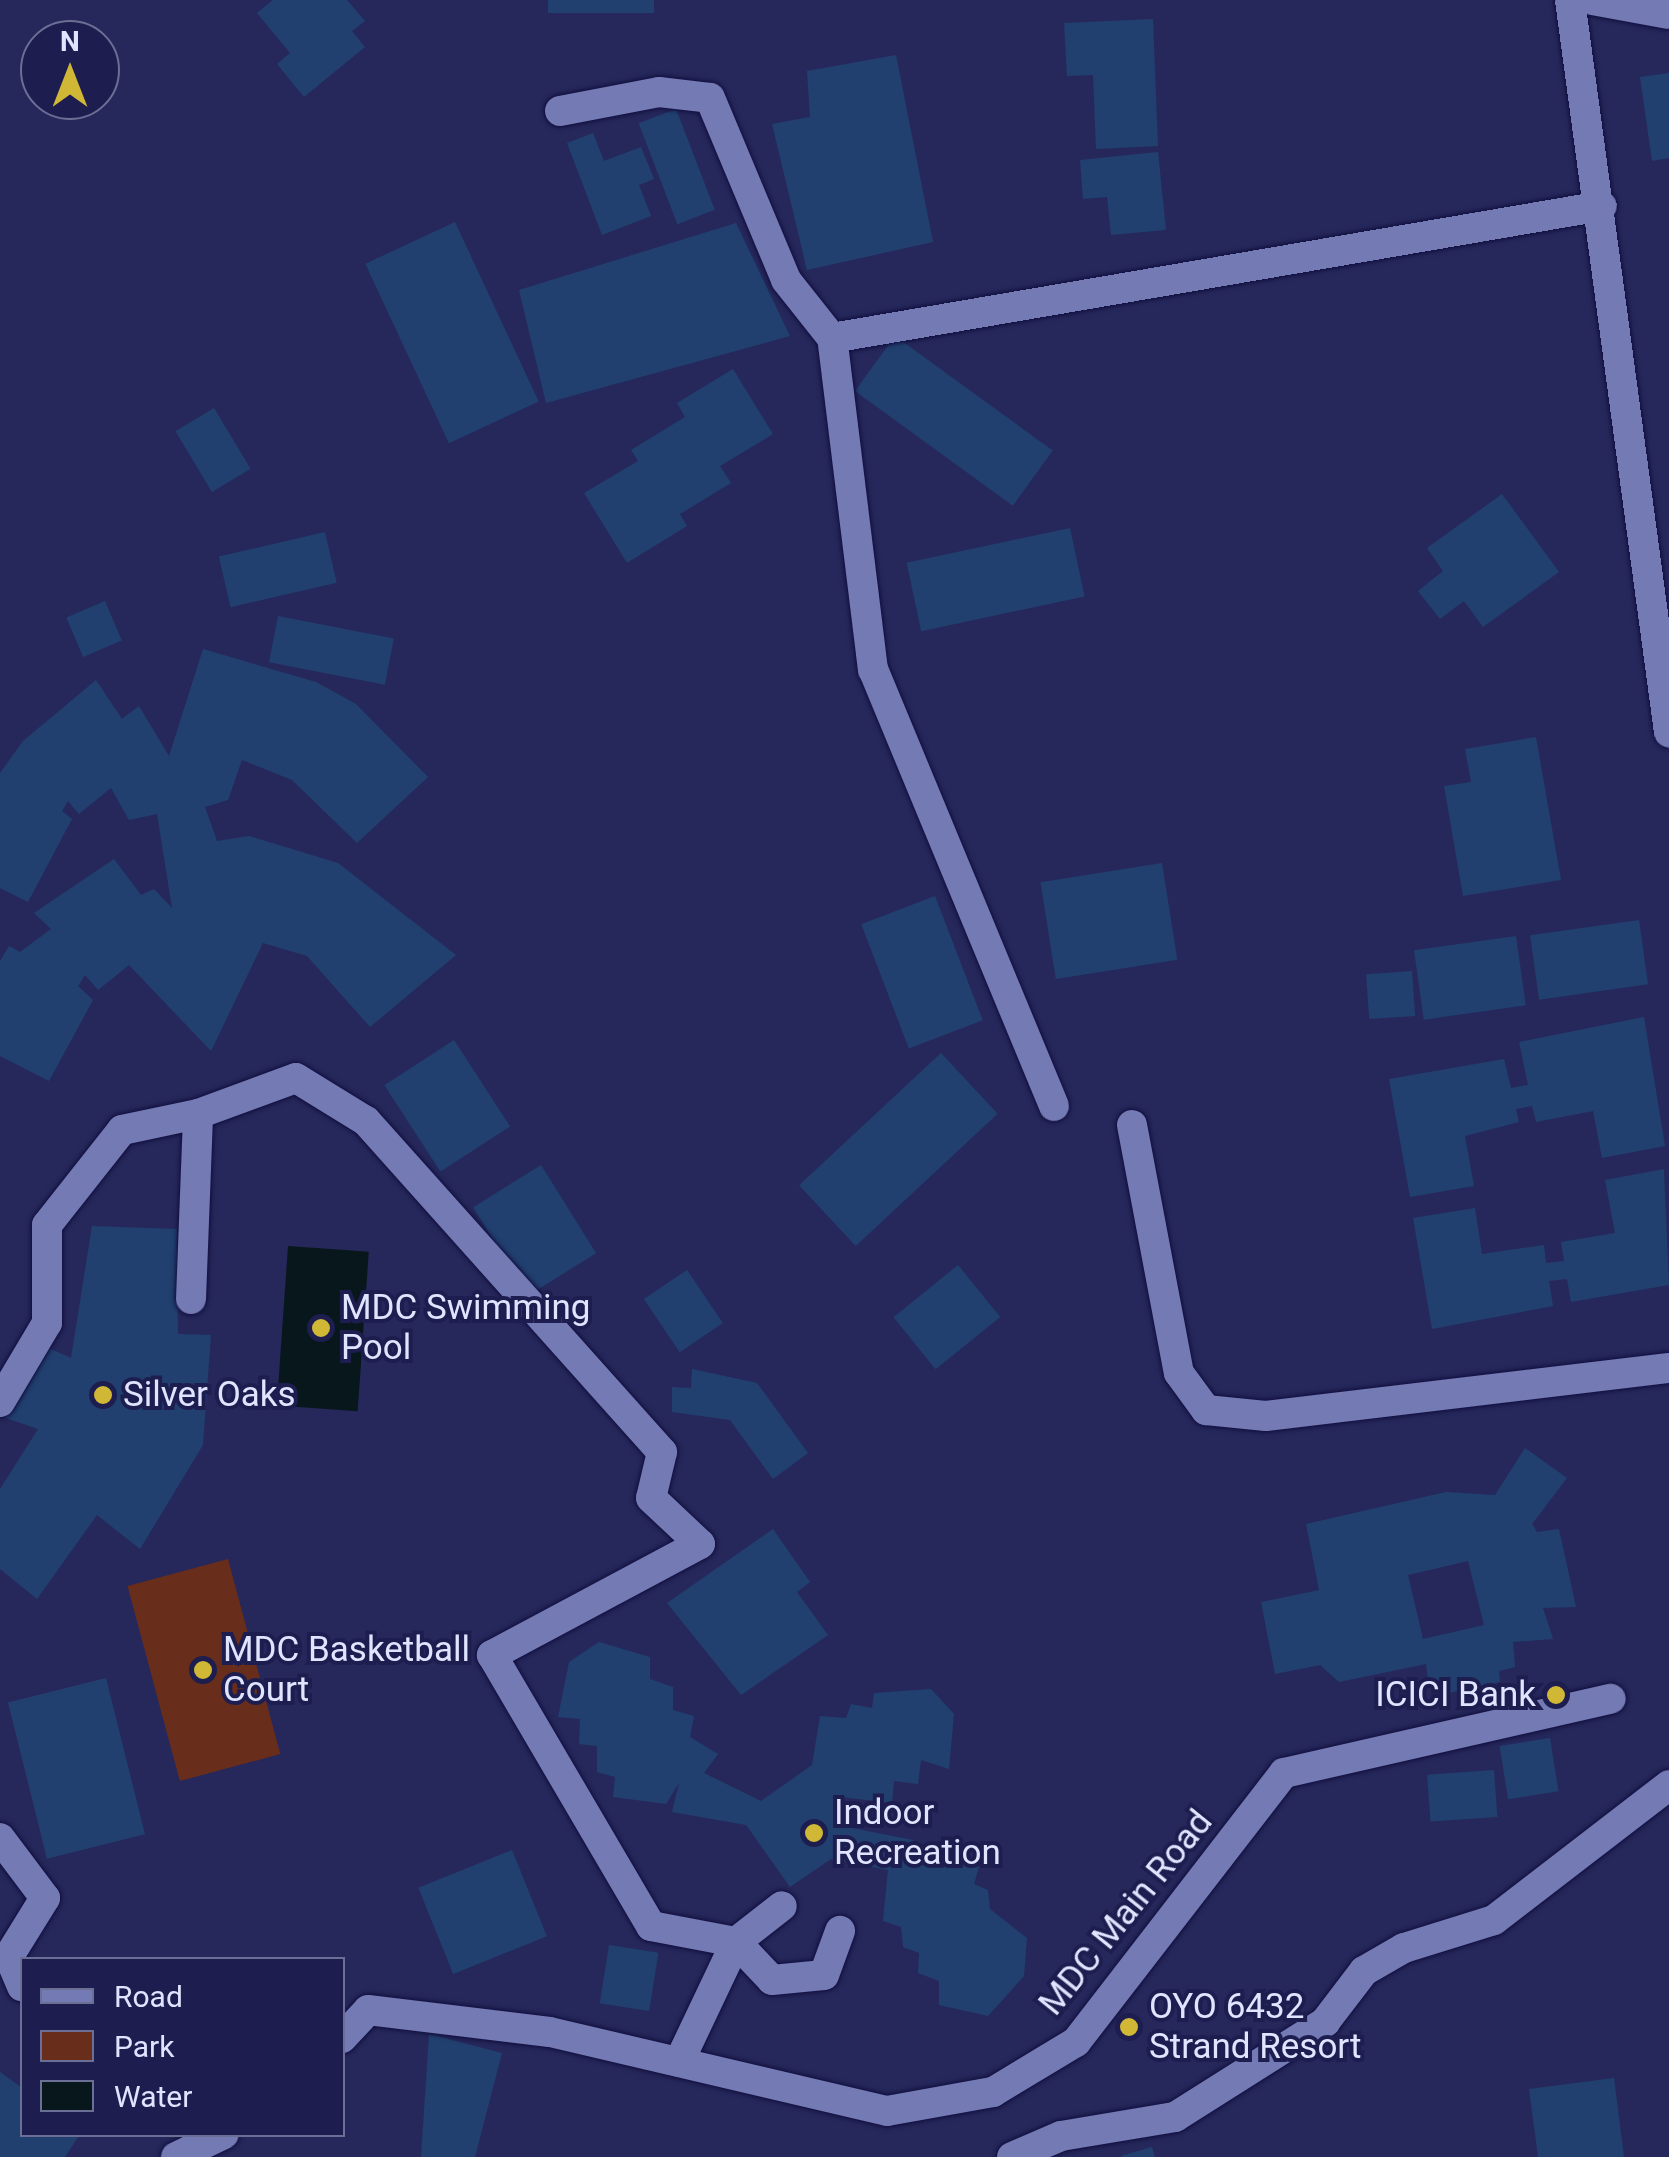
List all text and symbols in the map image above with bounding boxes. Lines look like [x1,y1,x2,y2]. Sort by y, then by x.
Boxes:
north arrow [20,20,120,120]
text: N [60,25,80,58]
place label: MDC Swimming Pool [341,1287,590,1369]
marker: MDC Swimming Pool [310,1317,332,1339]
place label: Silver Oaks [123,1374,296,1416]
marker: Silver Oaks [92,1384,114,1406]
place label: MDC Basketball Court [223,1629,470,1711]
marker: MDC Basketball Court [192,1659,214,1681]
place label: ICICI Bank [1375,1674,1536,1716]
marker: ICICI Bank [1545,1684,1567,1706]
place label: Indoor Recreation [834,1792,1001,1874]
street label: MDC Main Road [1031,1802,1221,2024]
marker: Indoor Recreation [803,1822,825,1844]
legend [20,1957,345,2137]
text: Road [114,1979,183,2014]
place label: OYO 6432 Strand Resort [1149,1986,1362,2068]
marker: OYO 6432 Strand Resort [1118,2016,1140,2038]
text: Park [114,2029,174,2064]
text: Water [114,2079,192,2114]

